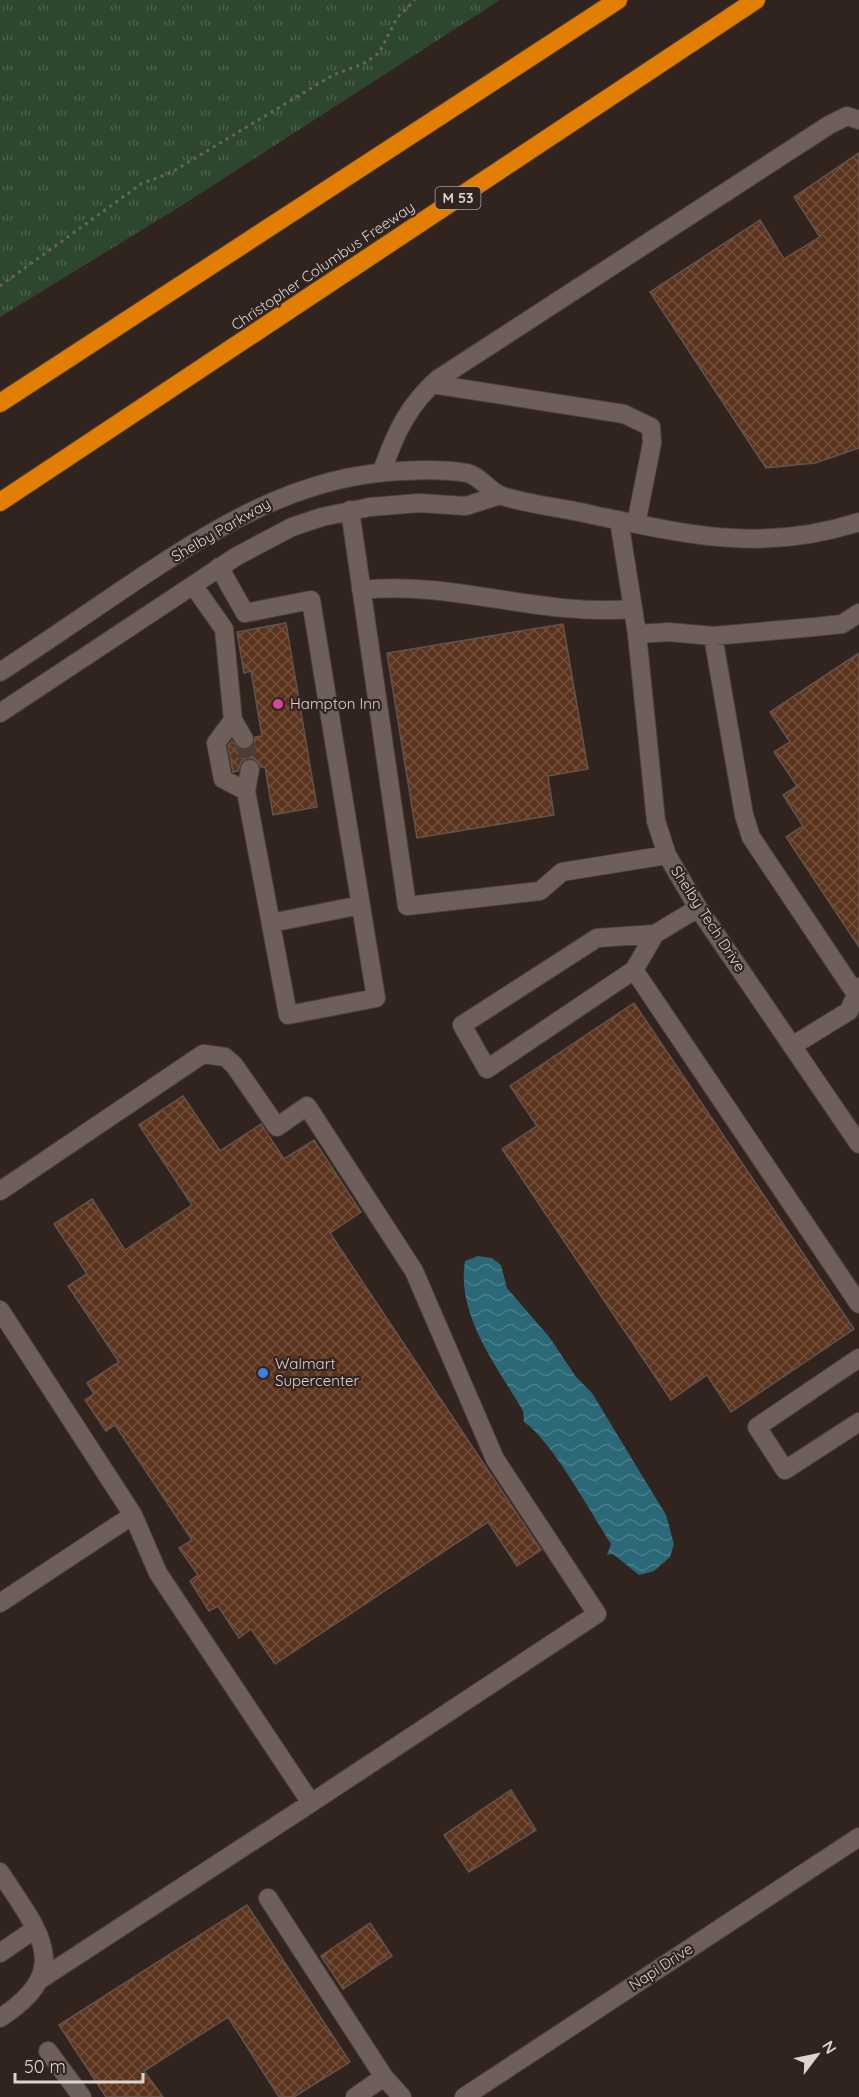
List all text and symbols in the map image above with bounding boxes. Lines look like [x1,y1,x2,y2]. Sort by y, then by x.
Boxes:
road number: M 53 [436,187,480,209]
street label: Christopher Columbus Freeway [227,197,418,334]
street label: Shelby Parkway [168,494,274,566]
place label: Hampton Inn [290,694,381,713]
marker: Hampton Inn [271,697,285,711]
street label: Shelby Tech Drive [667,862,750,975]
place label: Walmart Supercenter [275,1354,359,1390]
marker: Walmart Supercenter [256,1366,270,1380]
street label: Napi Drive [625,1939,696,1994]
north arrow [787,2025,847,2085]
text: N [818,2037,841,2057]
scale bar [15,2046,142,2084]
text: 50 m [24,2055,66,2078]

